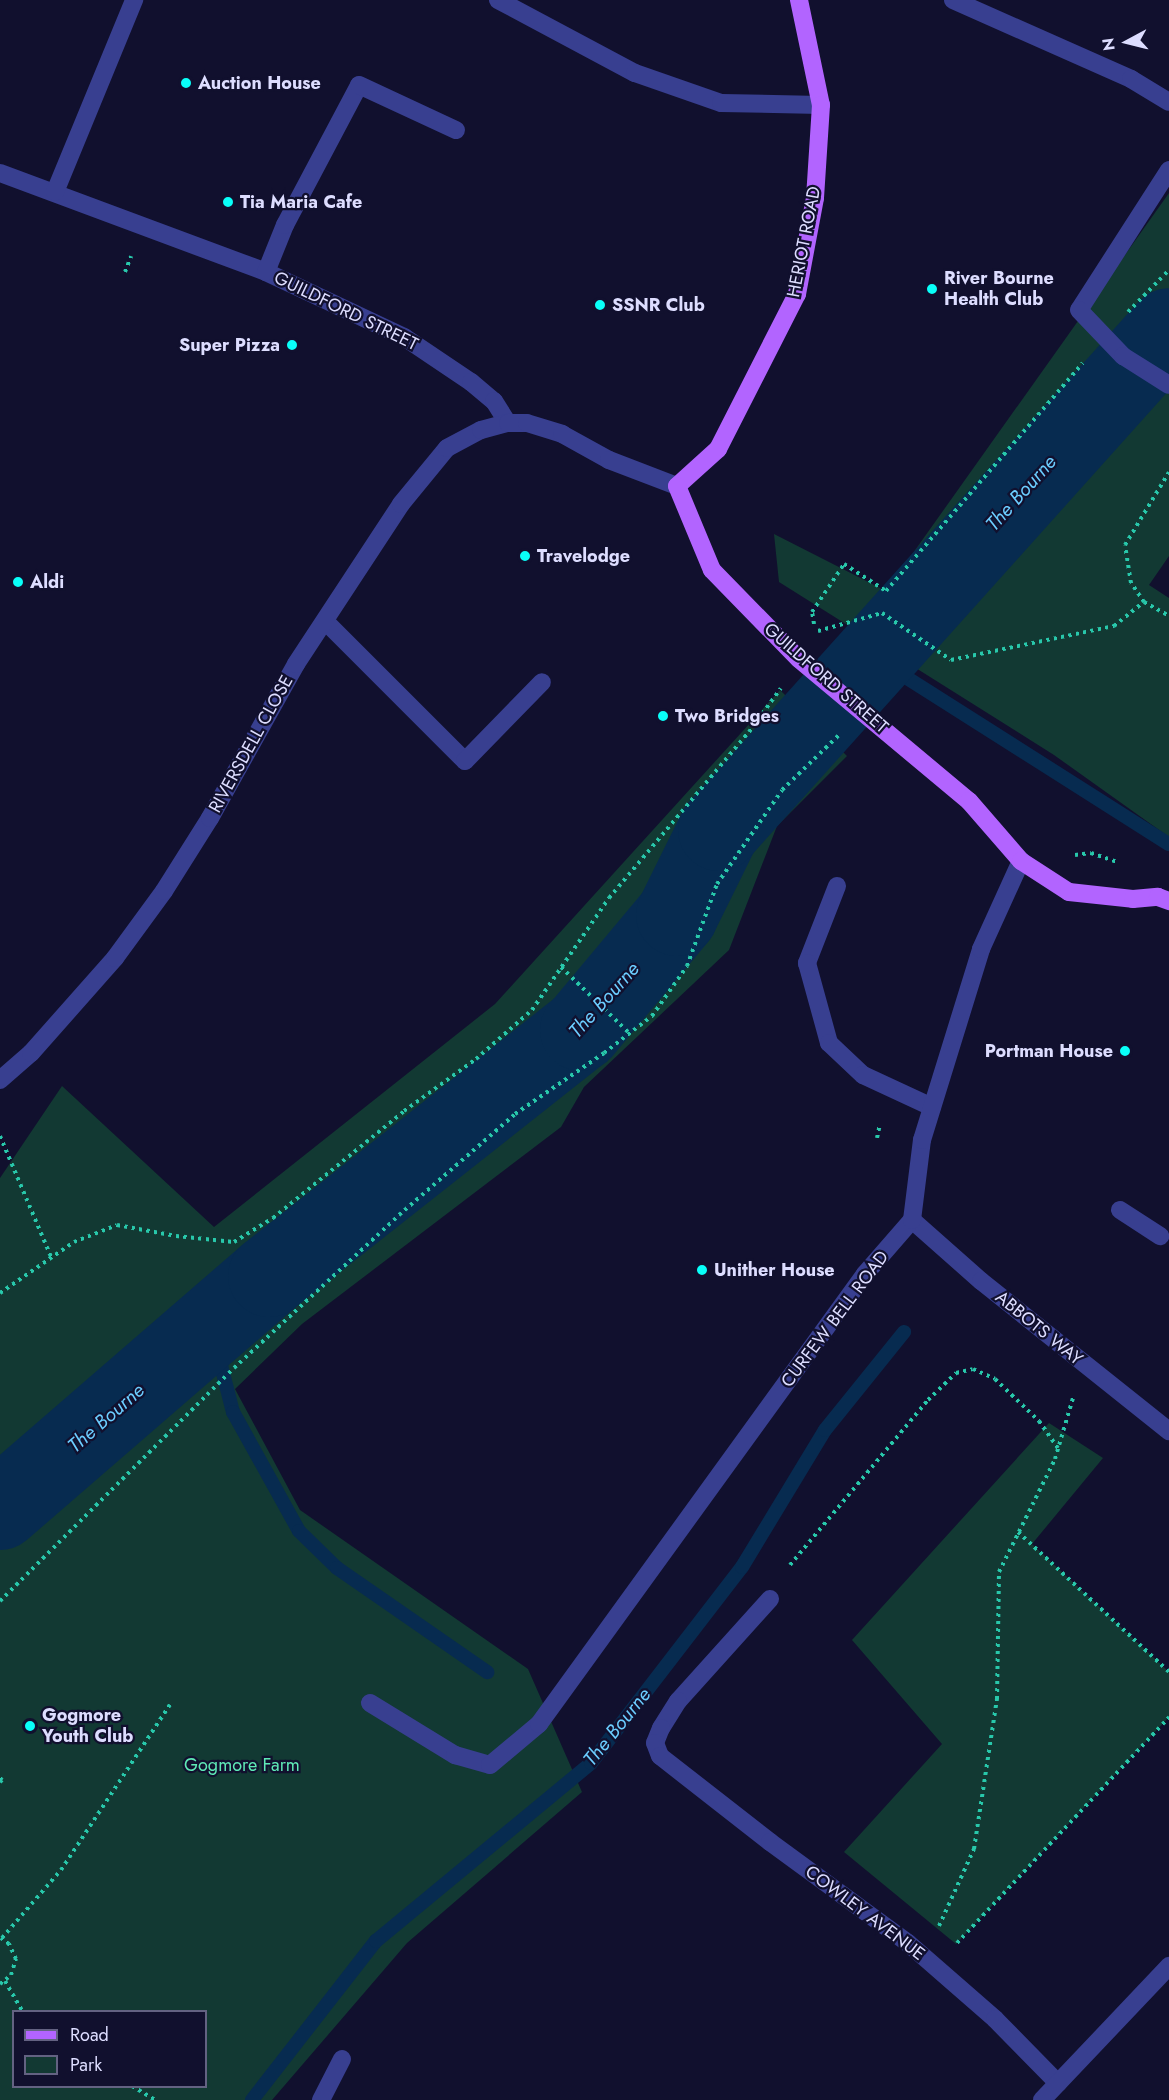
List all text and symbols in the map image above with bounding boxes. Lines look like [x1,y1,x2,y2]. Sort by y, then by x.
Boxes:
north arrow [1097,12,1157,72]
text: N [1096,37,1121,52]
place label: Auction House [198,72,321,94]
marker: Auction House [179,76,193,90]
street label: HERIOT ROAD [783,185,825,299]
place label: Tia Maria Cafe [240,191,362,213]
marker: Tia Maria Cafe [221,195,235,209]
street label: GUILDFORD STREET [271,267,421,355]
place label: River Bourne Health Club [944,268,1054,310]
marker: River Bourne Health Club [925,282,939,296]
place label: SSNR Club [612,294,705,316]
marker: SSNR Club [593,298,607,312]
place label: Super Pizza [179,334,280,356]
marker: Super Pizza [285,338,299,352]
water label: The Bourne [981,450,1061,536]
place label: Travelodge [537,545,630,567]
marker: Travelodge [518,549,532,563]
place label: Aldi [30,571,64,593]
marker: Aldi [11,575,25,589]
street label: GUILDFORD STREET [760,618,892,738]
street label: RIVERSDELL CLOSE [204,671,298,817]
place label: Two Bridges [675,705,779,727]
marker: Two Bridges [656,709,670,723]
water label: The Bourne [564,957,644,1043]
place label: Portman House [985,1040,1113,1062]
marker: Portman House [1118,1044,1132,1058]
street label: CURFEW BELL ROAD [777,1247,893,1391]
place label: Unither House [714,1259,835,1281]
marker: Unither House [695,1263,709,1277]
street label: ABBOTS WAY [991,1286,1087,1370]
water label: The Bourne [63,1378,149,1458]
water label: The Bourne [578,1683,656,1771]
place label: Gogmore Youth Club [42,1705,133,1748]
marker: Gogmore Youth Club [23,1719,37,1733]
park label: Gogmore Farm [184,1754,300,1776]
street label: COWLEY AVENUE [801,1861,929,1965]
legend [12,2010,207,2088]
text: Road [70,2022,109,2048]
text: Park [70,2052,102,2078]

